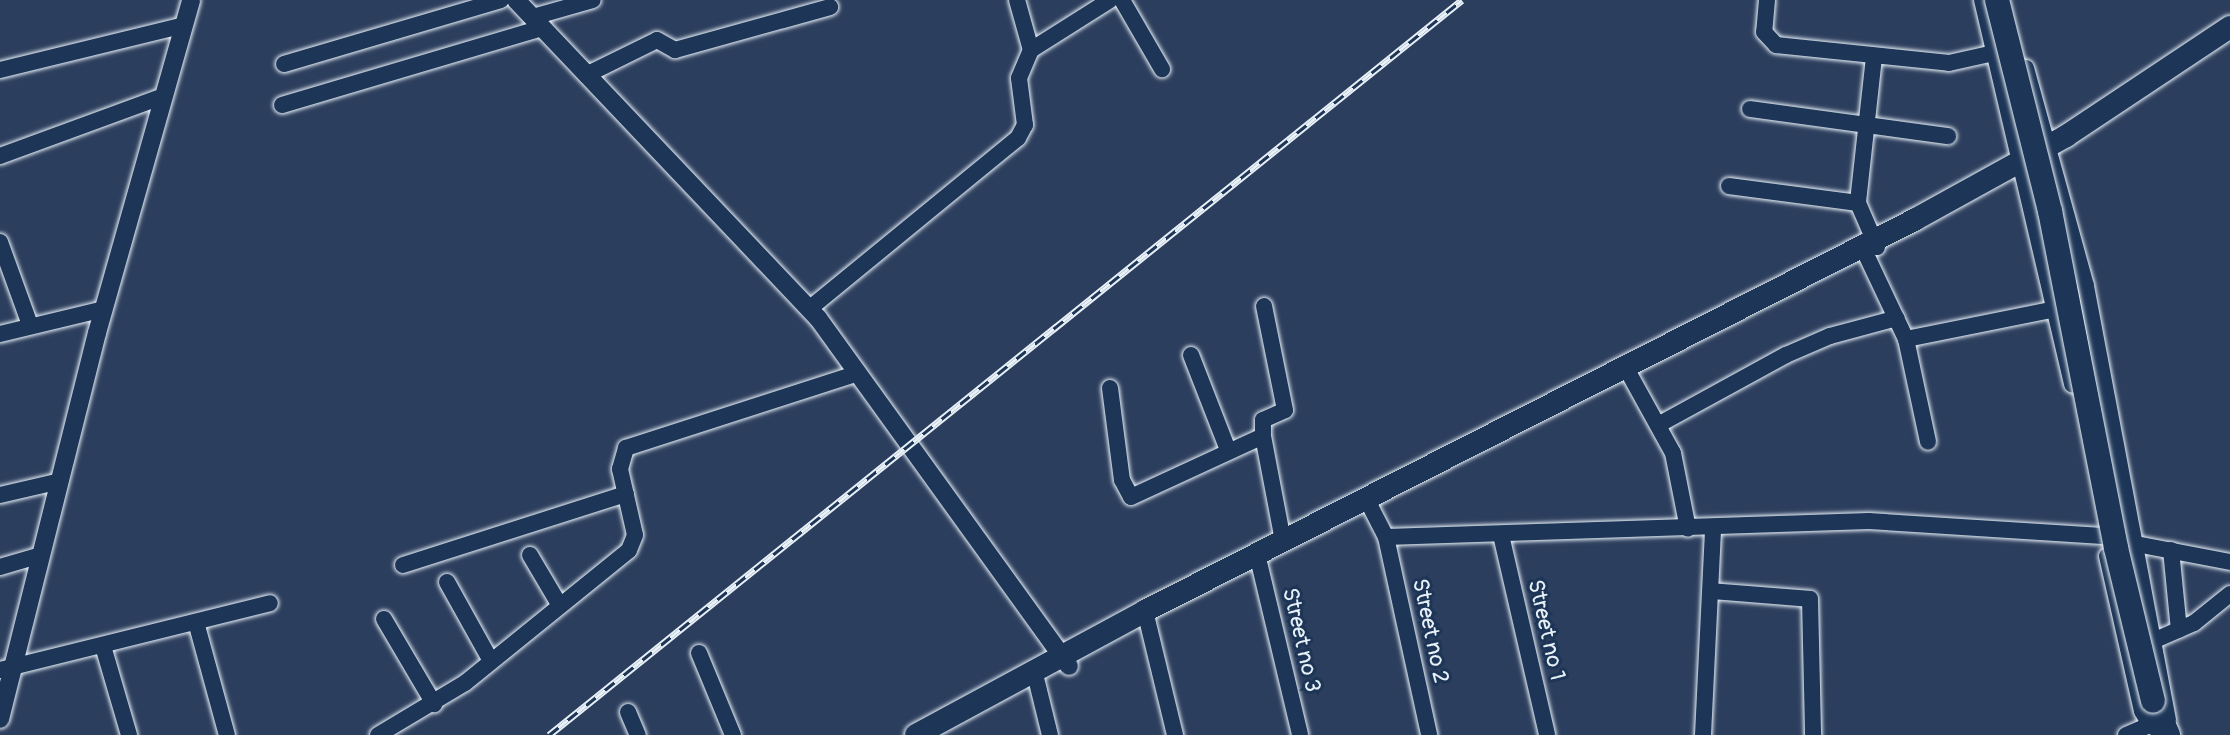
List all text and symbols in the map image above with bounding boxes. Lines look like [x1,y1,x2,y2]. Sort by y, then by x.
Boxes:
street label: Street no 2 [1406,576,1454,686]
street label: Street no 1 [1522,577,1570,683]
street label: Street no 3 [1276,585,1326,695]

